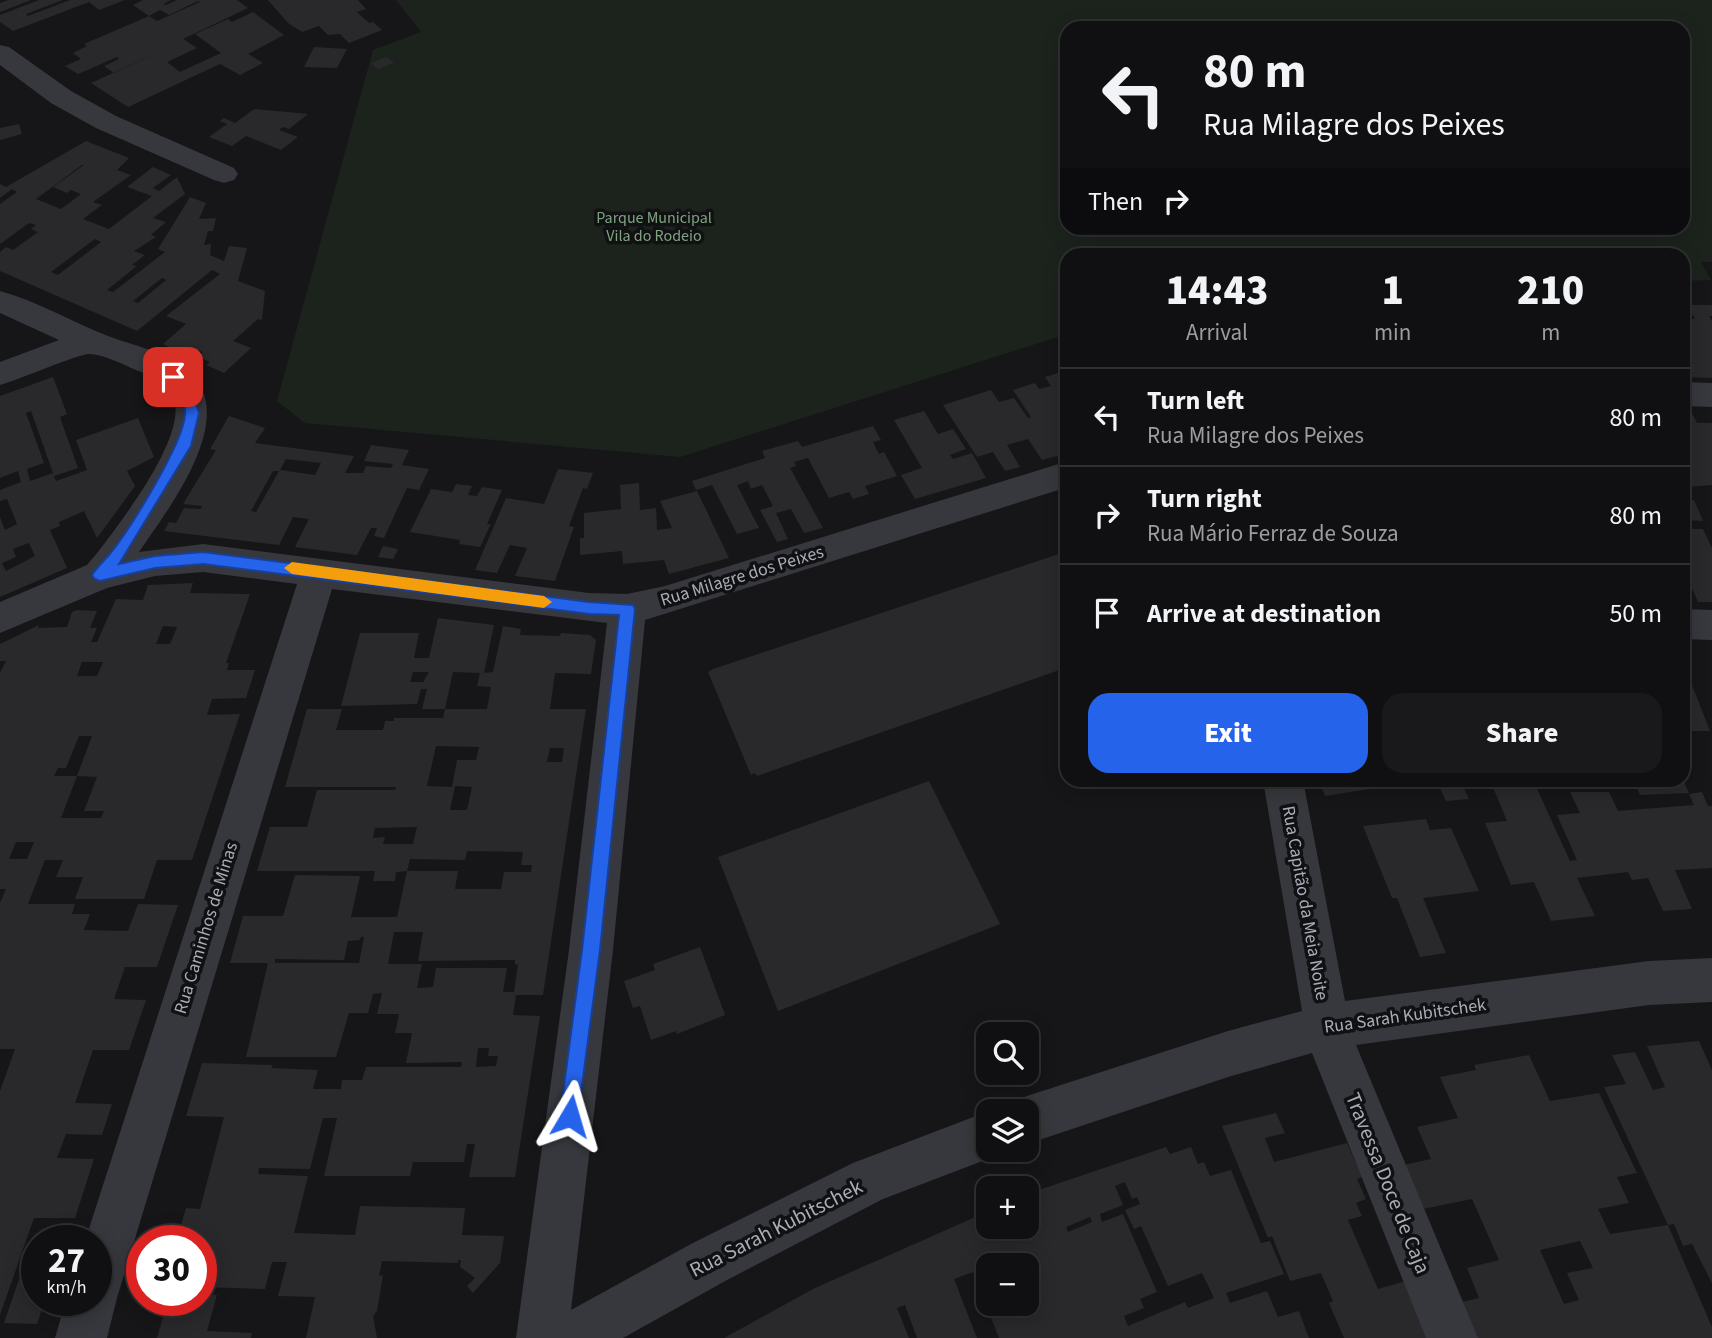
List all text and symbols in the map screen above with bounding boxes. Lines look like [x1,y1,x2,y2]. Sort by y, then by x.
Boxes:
text: 80 m [1203,37,1307,107]
icon: left [1088,49,1179,140]
text: Rua Milagre dos Peixes [1203,102,1505,148]
icon: right [1157,182,1195,220]
text: Then [1088,183,1143,220]
park label: Parque Municipal Vila do Rodeio [596,207,712,247]
text: 14:43 [1166,261,1268,321]
text: 1 [1381,261,1404,321]
text: 210 [1517,261,1584,321]
text: Arrival [1186,316,1248,349]
text: min [1374,316,1411,349]
text: m [1541,316,1560,349]
pin [143,347,203,407]
icon: arrive [154,358,192,396]
text: Turn left [1147,382,1244,419]
icon: left [1088,398,1126,436]
text: 80 m [1609,399,1662,436]
text: Rua Milagre dos Peixes [1147,419,1364,452]
text: Turn right [1147,480,1262,517]
icon: right [1088,496,1126,534]
text: 80 m [1609,497,1662,534]
text: Rua Mário Ferraz de Souza [1147,517,1399,550]
street label: Rua Milagre dos Peixes [657,539,827,613]
icon: arrive [1088,594,1126,632]
text: Arrive at destination [1147,595,1381,632]
text: 50 m [1609,595,1662,632]
button: Exit [1088,693,1368,773]
button: Share [1382,693,1662,773]
street label: Rua Capitão da Meia Noite [1276,804,1334,1002]
street label: Rua Caminhos de Minas [168,839,244,1017]
street label: Rua Sarah Kubitschek [1322,992,1488,1040]
map controls [976,1022,1039,1316]
button: search [976,1022,1039,1085]
position arrow [533,1079,607,1153]
street label: Travessa Doce de Caja [1338,1088,1438,1278]
button: layers [976,1099,1039,1162]
street label: Rua Sarah Kubitschek [684,1171,868,1285]
button: + [976,1176,1039,1239]
speed limit sign: 30 [126,1225,217,1316]
text: 27 [48,1236,85,1286]
button: − [976,1253,1039,1316]
text: km/h [47,1275,86,1300]

